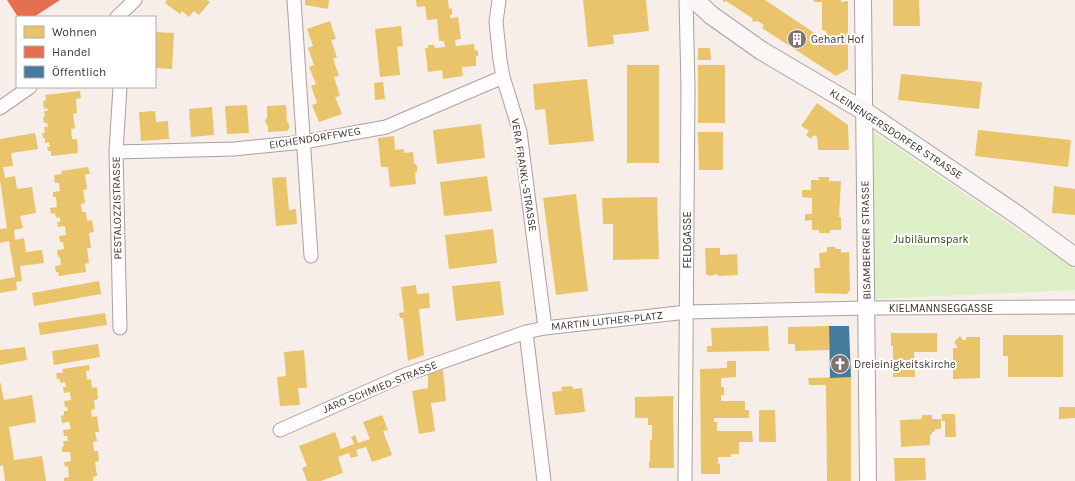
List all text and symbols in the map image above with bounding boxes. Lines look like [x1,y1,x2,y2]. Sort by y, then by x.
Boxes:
legend [16,16,156,88]
text: Wohnen [52,25,97,39]
building icon: Gehart Hof [786,28,808,50]
place label: Gehart Hof [811,33,865,46]
text: Handel [52,45,91,59]
text: Öffentlich [52,65,106,79]
street label: KLEINENGERSDORFER STRASSE [827,86,965,182]
street label: VERA FRANKL-STRASSE [509,117,539,233]
street label: EICHENDORFFWEG [268,124,362,152]
street label: PESTALOZZISTRASSE [110,156,124,260]
street label: BISAMBERGER STRASSE [858,180,874,300]
street label: FELDGASSE [681,211,694,269]
park label: Jubiläumspark [893,233,969,246]
street label: KIELMANNSEGGASSE [889,302,993,315]
street label: MARTIN LUTHER-PLATZ [551,309,663,333]
church icon: Dreieinigkeitskirche [829,353,851,375]
street label: JARO SCHMIED-STRASSE [321,358,439,416]
place label: Dreieinigkeitskirche [854,358,956,371]

